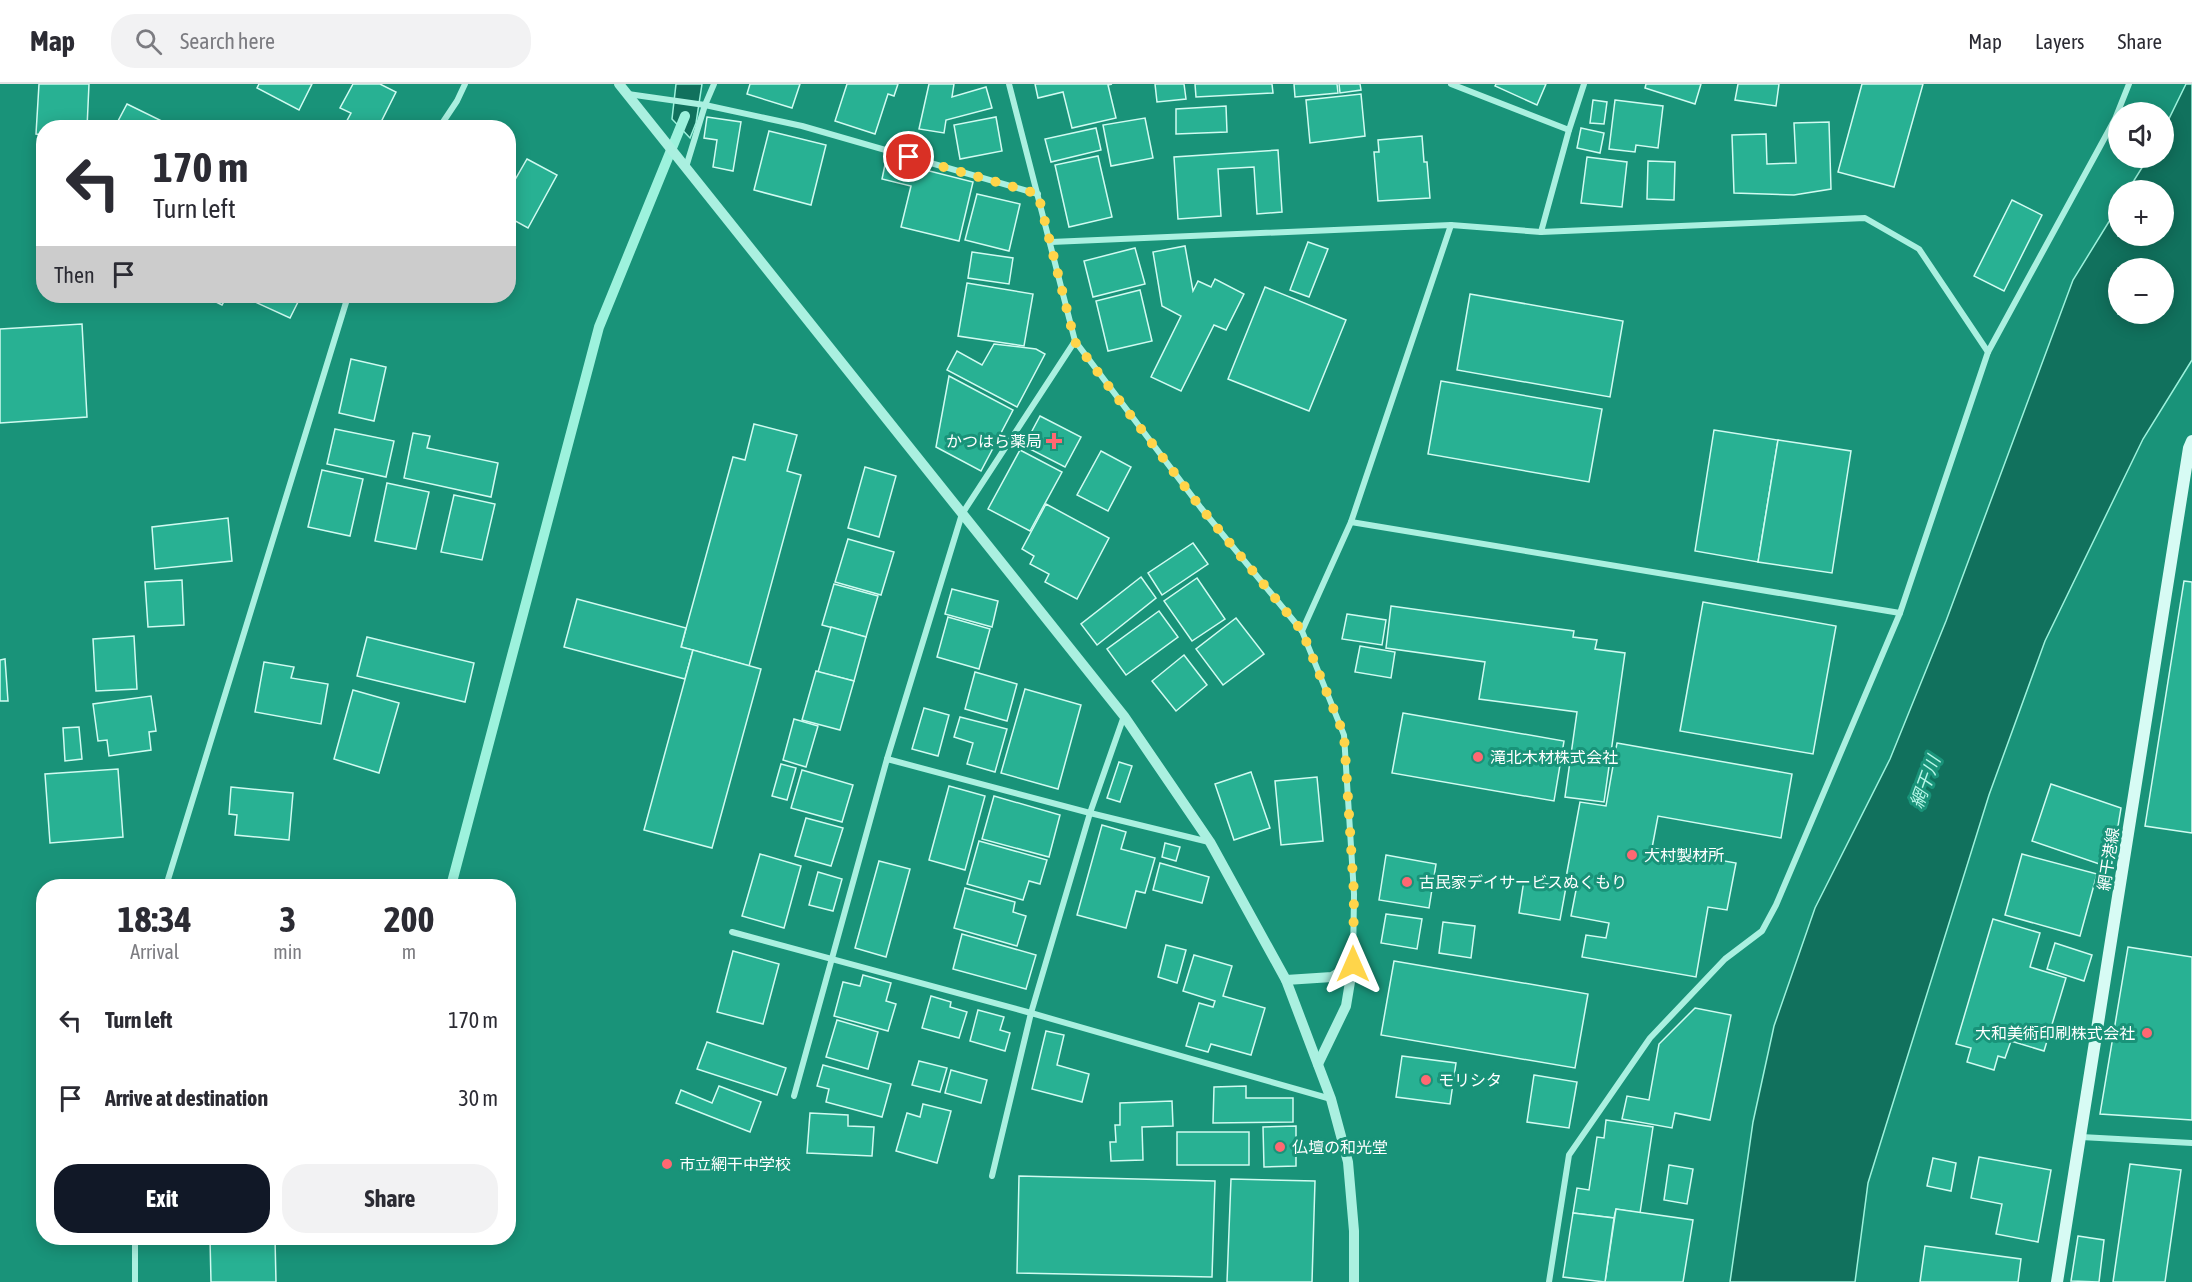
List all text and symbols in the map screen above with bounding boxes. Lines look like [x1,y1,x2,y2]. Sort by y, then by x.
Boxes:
search box [111,14,531,68]
text: Map [30,25,75,57]
icon: search [132,25,165,58]
text: Search here [180,28,275,54]
text: Map [1968,29,2002,53]
text: Layers [2035,29,2085,53]
text: Share [2118,29,2162,53]
map controls [2108,102,2174,324]
button: sound [2108,102,2174,168]
pin [883,131,934,182]
icon: arrive [892,140,925,173]
text: 170 m [153,143,248,191]
icon: left [54,144,132,222]
button: + [2108,180,2174,246]
text: Turn left [153,193,236,224]
icon: arrive [107,258,140,291]
button: − [2108,258,2174,324]
text: Then [54,262,95,288]
place label: かつはら薬局 [946,432,1042,450]
marker: かつはら薬局 [1047,434,1061,448]
place label: 滝北木材株式会社 [1490,748,1618,766]
marker: 滝北木材株式会社 [1471,750,1485,764]
water label: 網干川 [1906,751,1945,811]
street label: 網干港線 [2094,826,2122,892]
place label: 大村製材所 [1644,846,1724,864]
marker: 大村製材所 [1625,848,1639,862]
place label: 古民家デイサービスぬくもり [1419,873,1627,891]
marker: 古民家デイサービスぬくもり [1400,875,1414,889]
text: 18:34 [118,898,192,940]
text: 3 [279,898,296,940]
text: 200 [384,898,434,940]
position arrow [1321,932,1385,996]
text: Arrival [130,940,179,963]
text: min [273,940,302,963]
text: m [402,940,416,963]
icon: left [54,1004,87,1037]
text: Turn left [105,1007,172,1033]
text: 170 m [448,1007,498,1033]
place label: 大和美術印刷株式会社 [1975,1024,2135,1042]
marker: 大和美術印刷株式会社 [2140,1026,2154,1040]
place label: モリシタ [1438,1071,1502,1089]
marker: モリシタ [1419,1073,1433,1087]
icon: arrive [54,1082,87,1115]
text: Arrive at destination [105,1085,268,1111]
text: 30 m [458,1085,498,1111]
place label: 仏壇の和光堂 [1292,1138,1388,1156]
marker: 仏壇の和光堂 [1273,1140,1287,1154]
place label: 市立網干中学校 [679,1155,791,1173]
marker: 市立網干中学校 [660,1157,674,1171]
button: Exit [54,1164,270,1233]
button: Share [282,1164,498,1233]

